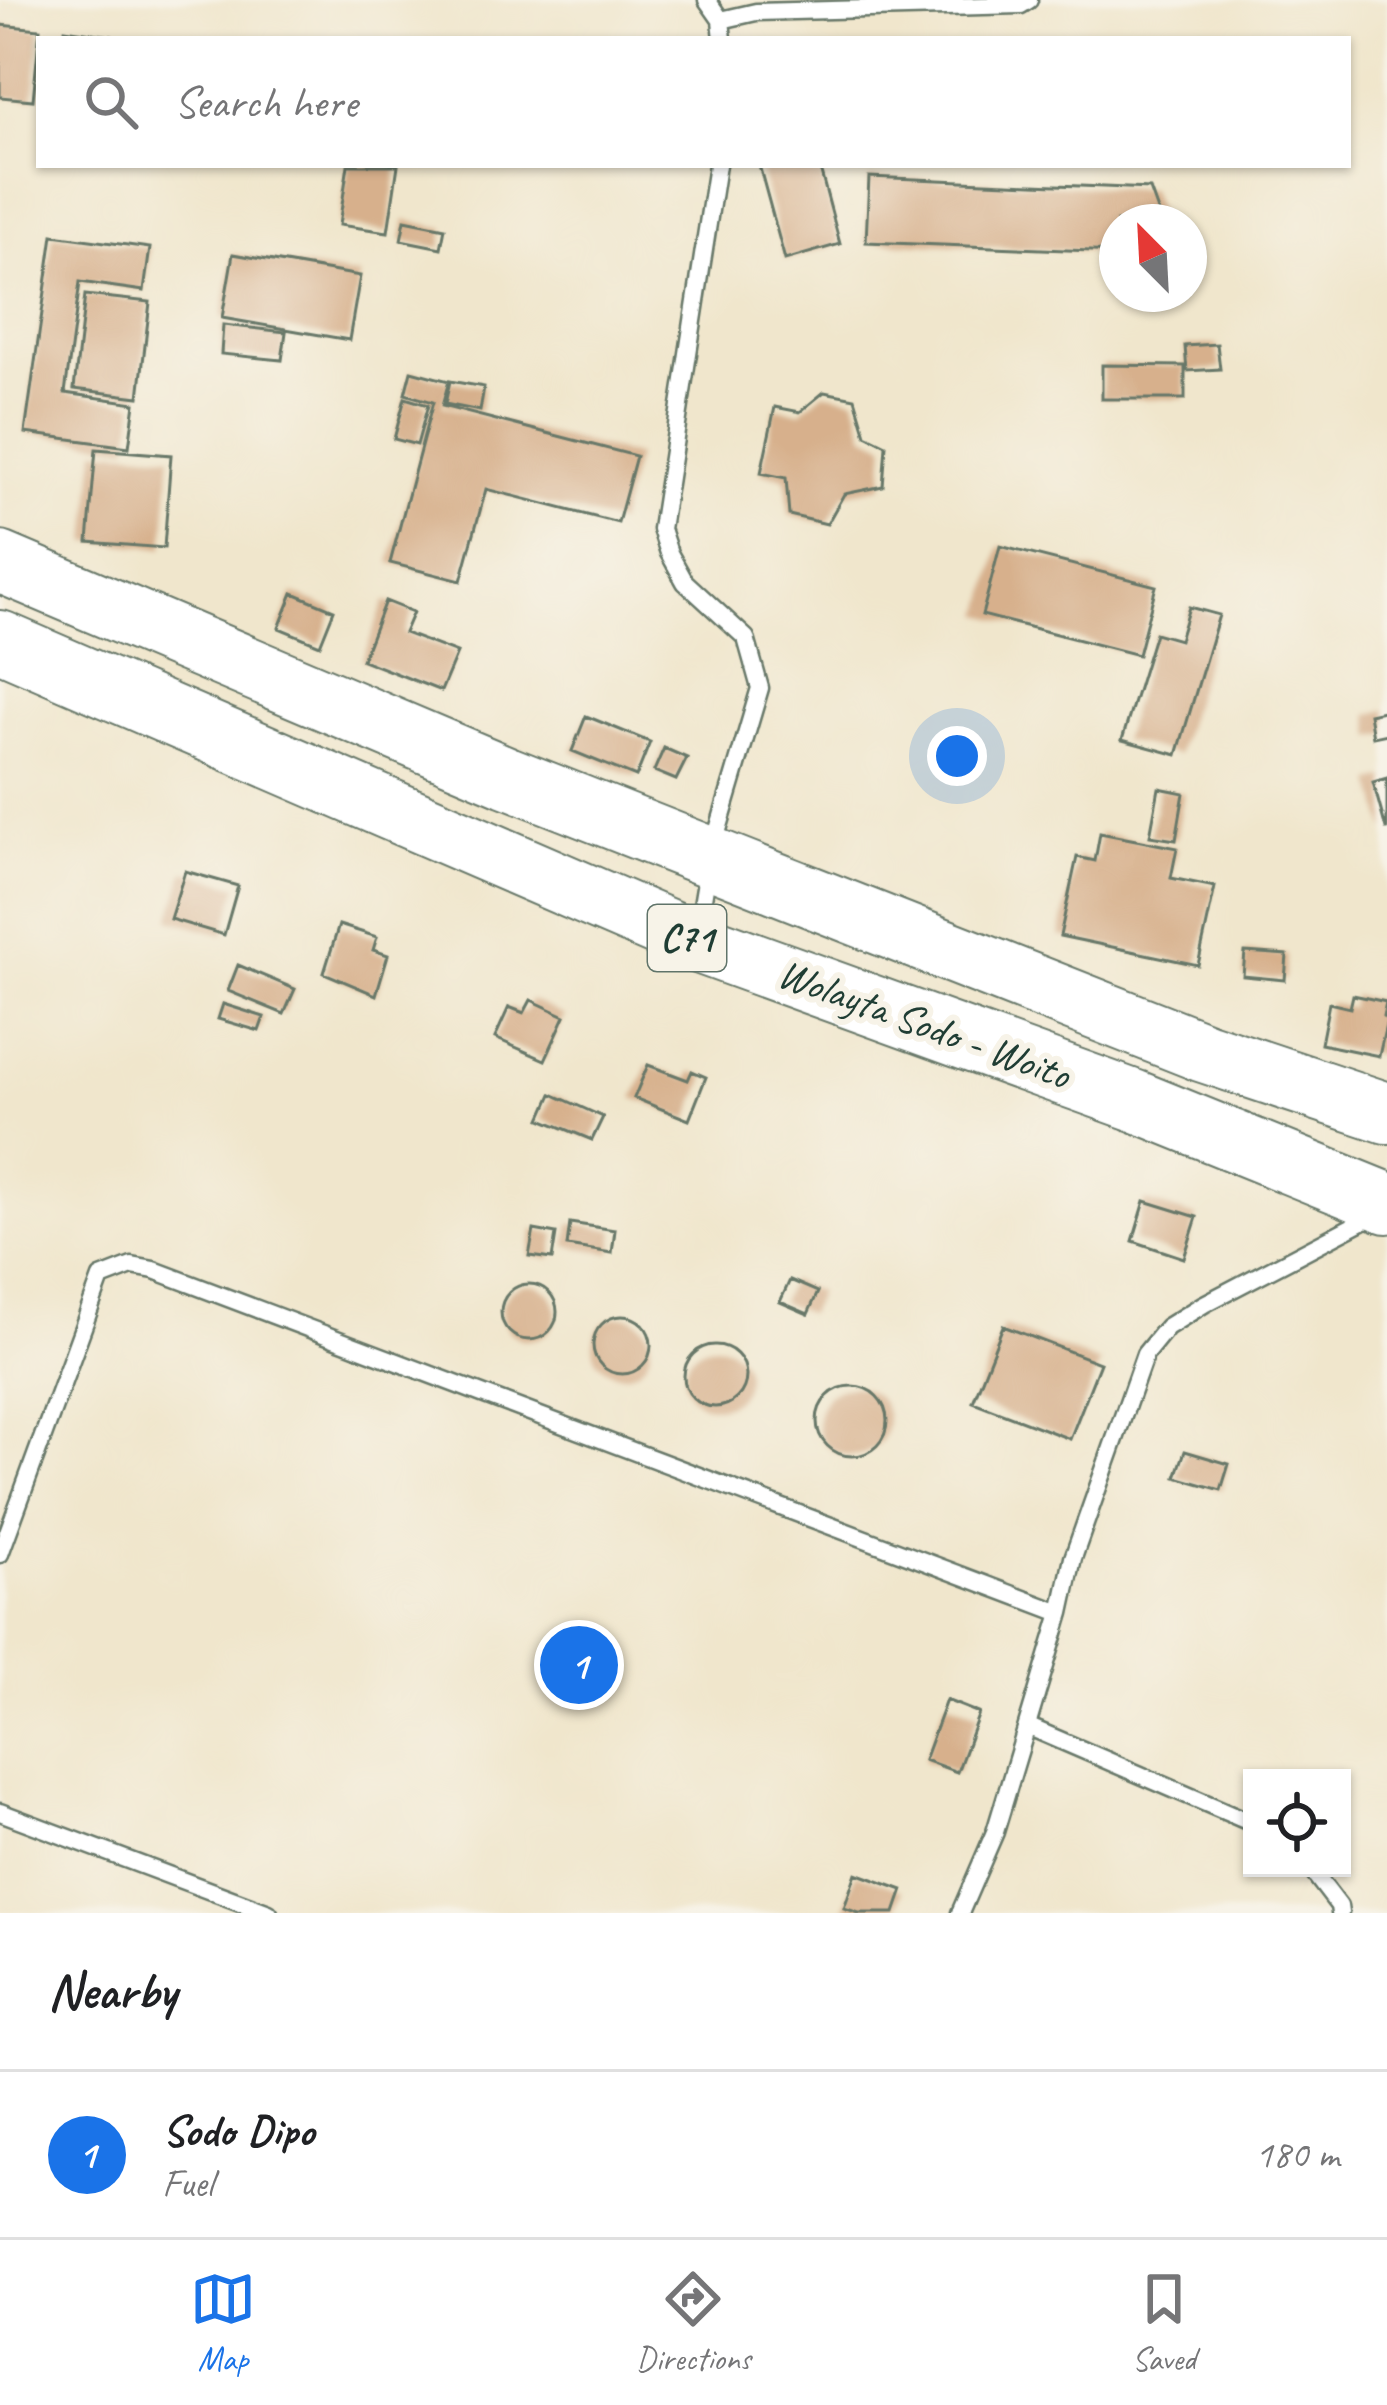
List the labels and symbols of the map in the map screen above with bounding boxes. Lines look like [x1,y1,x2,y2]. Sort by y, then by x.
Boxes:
north arrow [1099,204,1207,312]
your location [927,726,987,786]
road number: C71 [648,905,726,971]
street label: Wolayta Sodo - Woito [771,947,1079,1102]
pin: 1 [540,1620,618,1710]

